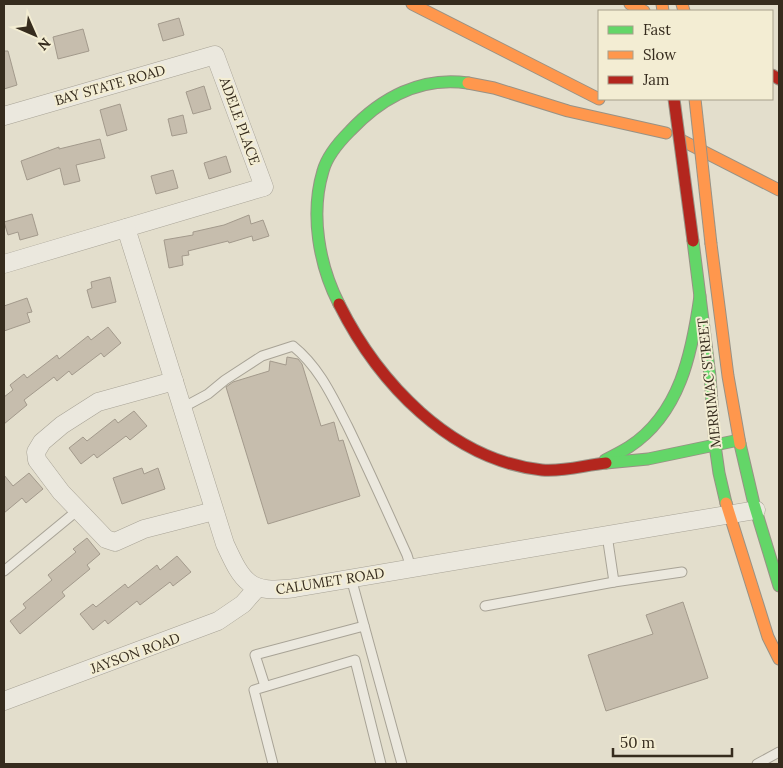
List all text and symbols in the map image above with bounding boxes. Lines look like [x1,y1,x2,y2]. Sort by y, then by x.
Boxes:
north arrow [10,10,60,60]
legend [598,10,773,100]
text: Fast [643,20,671,39]
text: N [34,34,54,55]
text: Slow [643,45,676,64]
street label: BAY STATE ROAD [53,61,167,109]
text: Jam [642,70,670,89]
street label: ADELE PLACE [215,74,264,168]
street label: MERRIMAC STREET [693,317,725,449]
street label: CALUMET ROAD [274,564,386,598]
street label: JAYSON ROAD [87,628,182,678]
scale bar [613,726,732,758]
text: 50 m [620,733,655,752]

